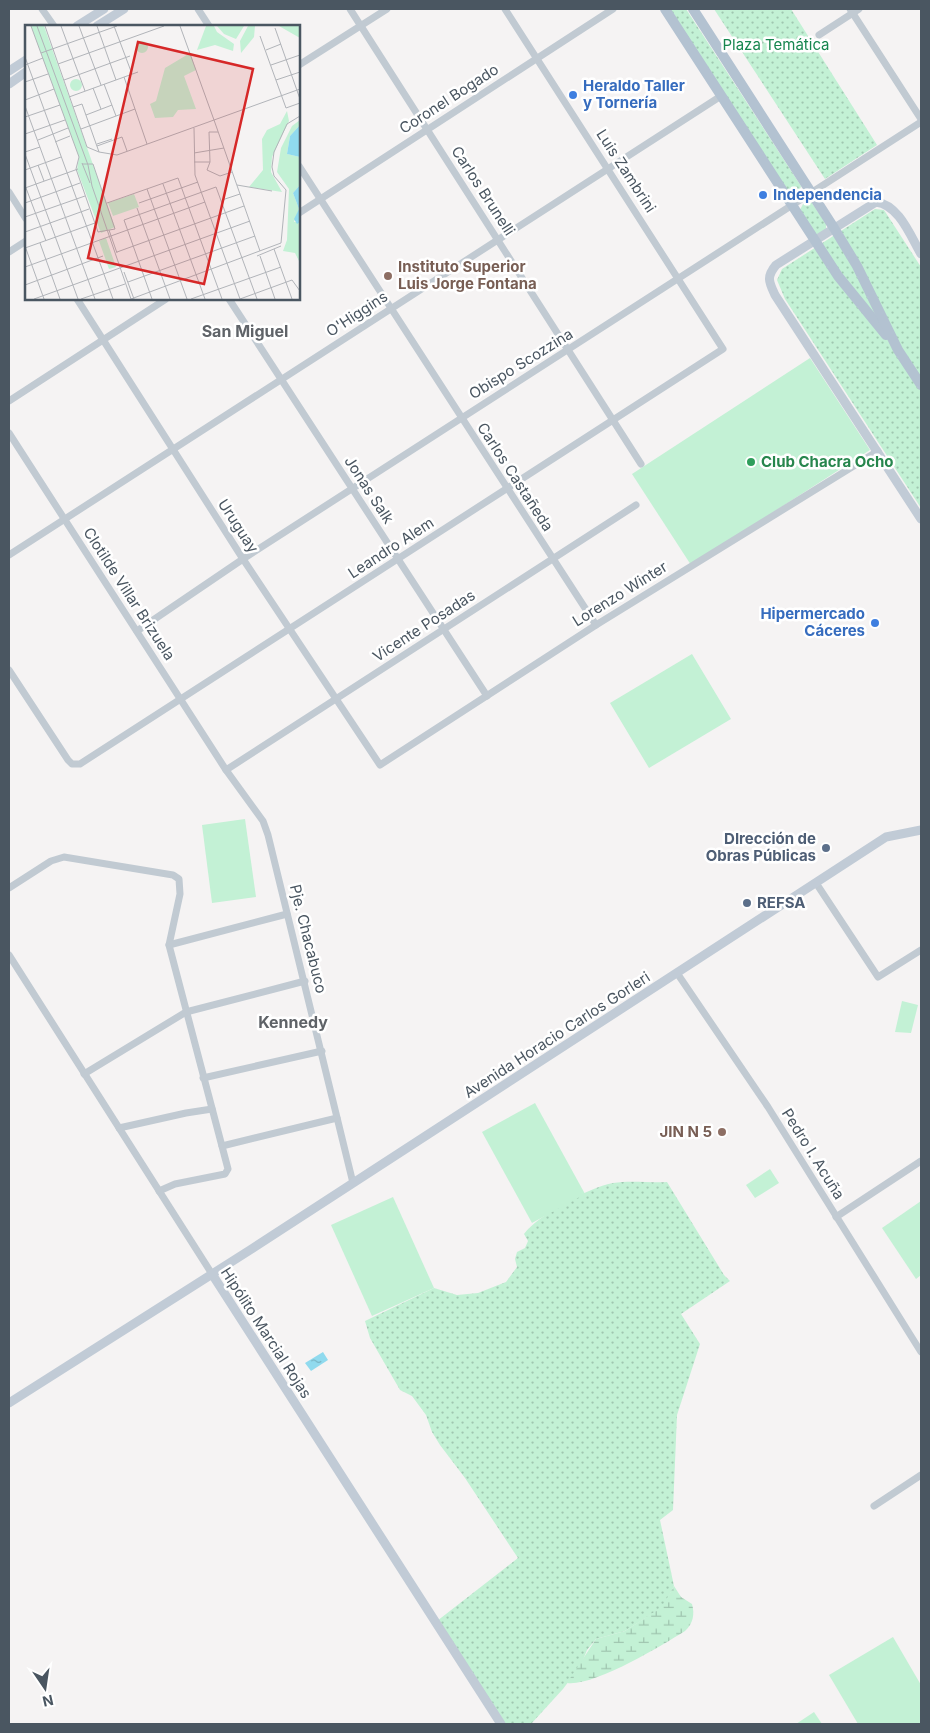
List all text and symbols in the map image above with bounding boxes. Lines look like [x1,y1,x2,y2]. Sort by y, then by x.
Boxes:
inset map [25,25,300,300]
park label: Plaza Temática [722,35,830,54]
street label: Coronel Bogado [396,59,502,138]
place label: Heraldo Taller y Tornería [583,76,685,112]
marker: Heraldo Taller y Tornería [567,89,579,101]
street label: Luis Zambrini [592,126,660,216]
street label: Carlos Brunelli [447,142,519,239]
place label: Independencia [773,185,882,204]
marker: Independencia [757,189,769,201]
place label: Instituto Superior Luis Jorge Fontana [398,257,537,293]
marker: Instituto Superior Luis Jorge Fontana [382,270,394,282]
street label: O'Higgins [322,287,391,340]
district label: San Miguel [202,321,288,341]
street label: Obispo Scozzina [465,324,576,403]
street label: Carlos Castañeda [473,419,558,535]
street label: Jonas Salk [341,452,399,528]
place label: Club Chacra Ocho [761,452,894,471]
marker: Club Chacra Ocho [745,456,757,468]
street label: Uruguay [214,495,263,557]
street label: Leandro Alem [344,513,437,582]
street label: Clotilde Villar Brizuela [79,524,180,664]
street label: Lorenzo Winter [569,557,671,630]
street label: Vicente Posadas [369,585,479,666]
place label: Hipermercado Cáceres [760,604,865,640]
marker: Hipermercado Cáceres [869,617,881,629]
place label: DIrección de Obras Públicas [706,829,816,865]
marker: DIrección de Obras Públicas [820,842,832,854]
street label: Pje. Chacabuco [286,882,331,995]
place label: REFSA [757,893,806,912]
marker: REFSA [741,897,753,909]
street label: Avenida Horacio Carlos Gorleri [460,967,653,1102]
district label: Kennedy [258,1012,328,1032]
street label: Pedro I. Acuña [778,1105,849,1203]
place label: JIN N 5 [659,1122,712,1141]
marker: JIN N 5 [716,1126,728,1138]
street label: Hipólito Marcial Rojas [217,1264,316,1402]
north arrow [20,1663,70,1713]
text: N [41,1692,55,1711]

